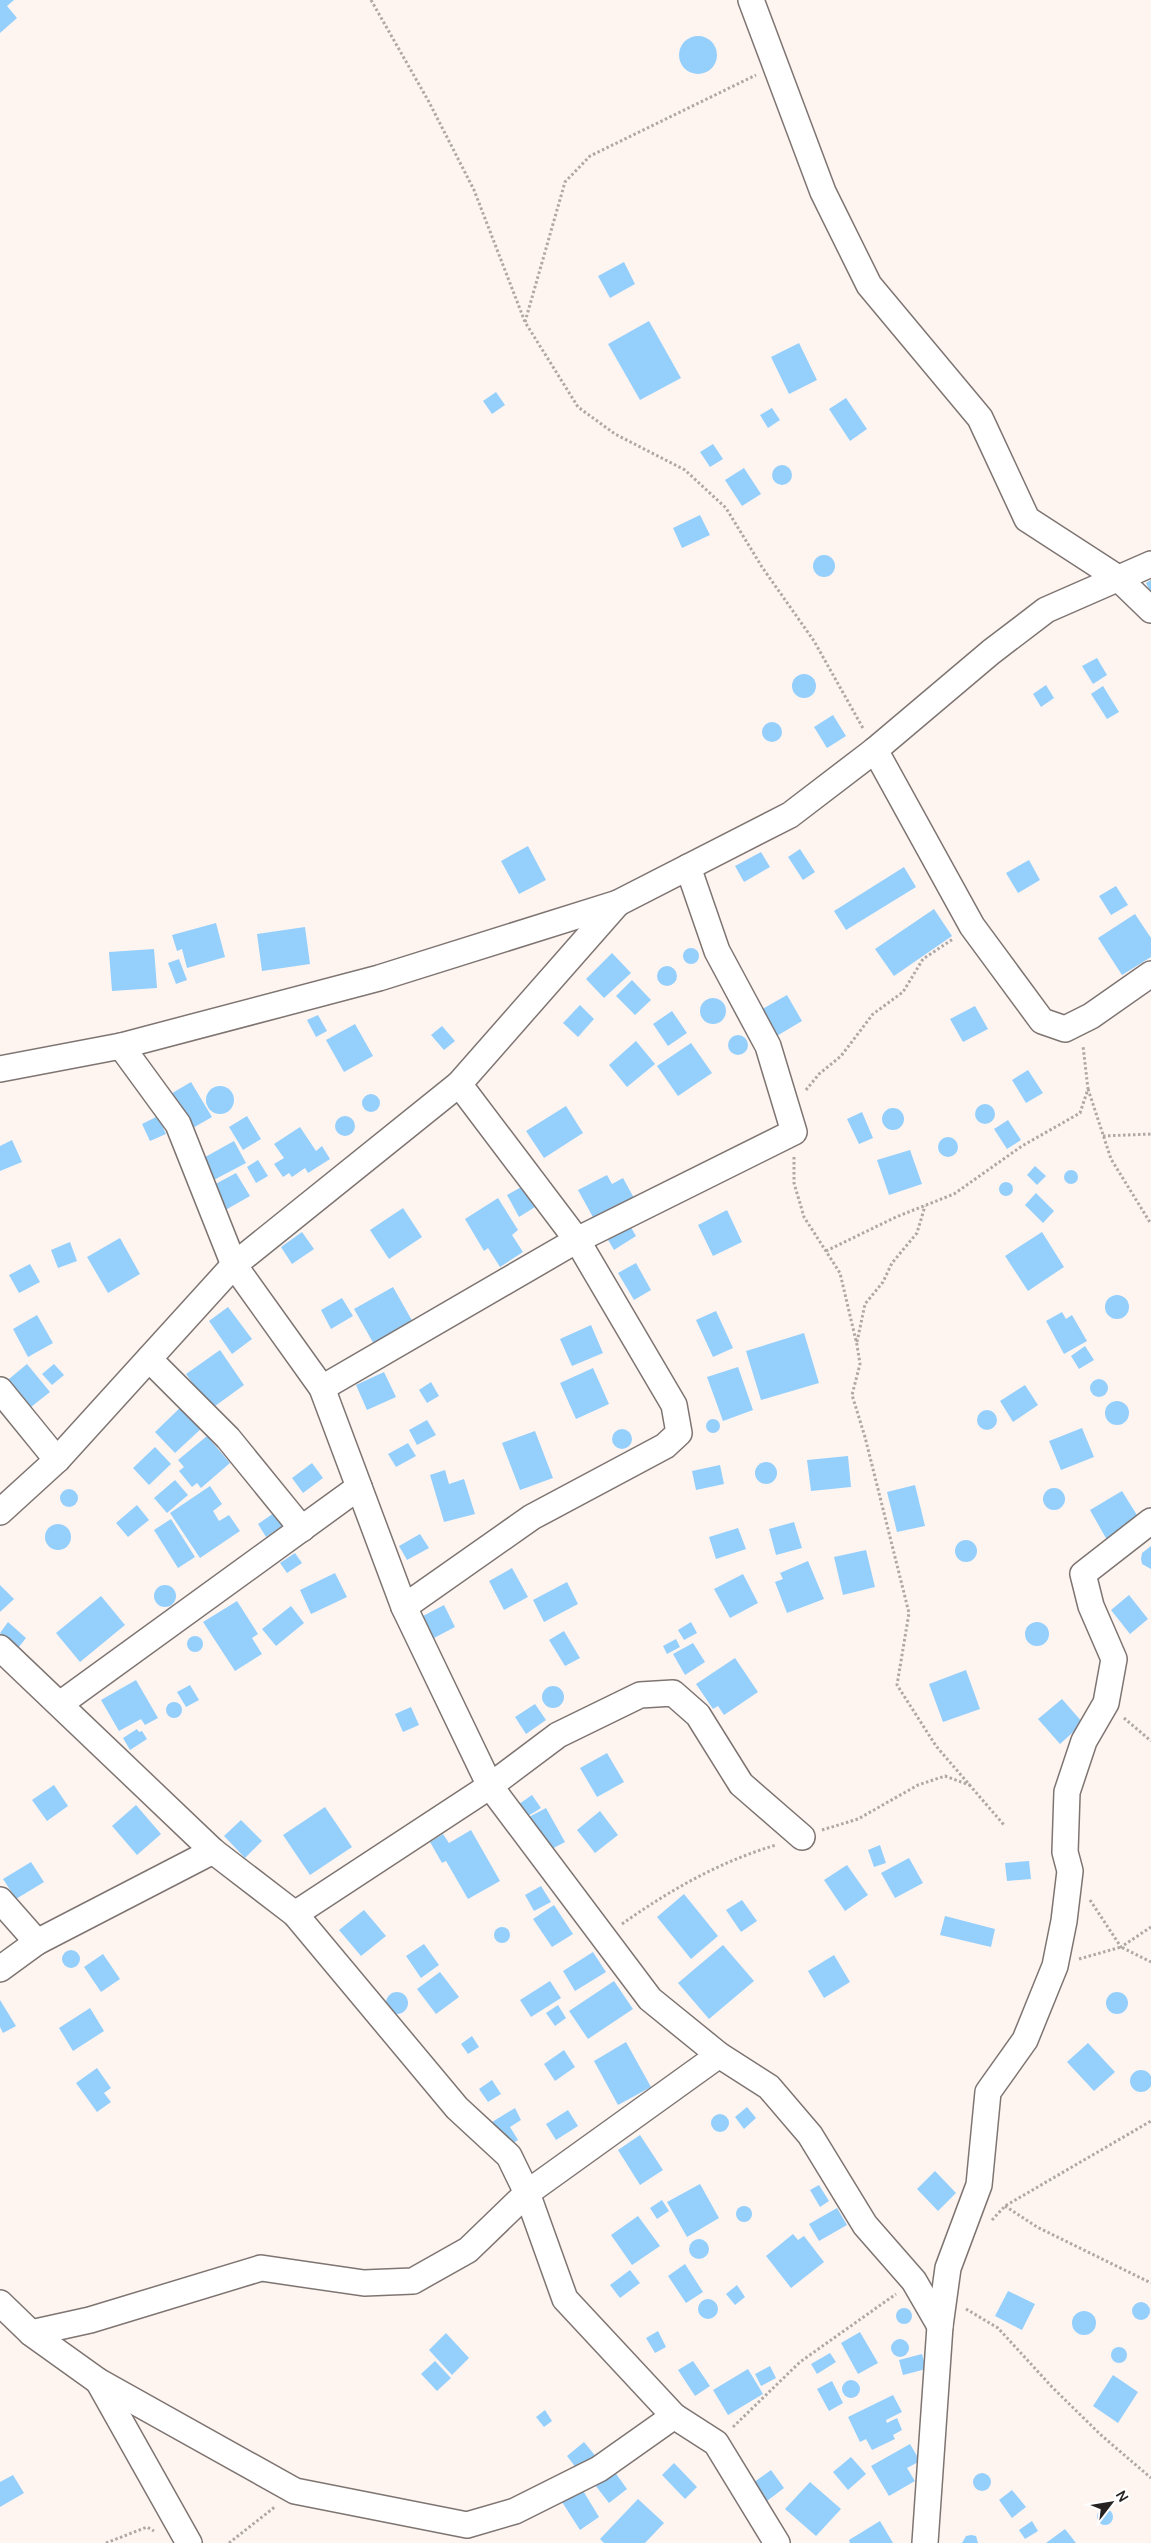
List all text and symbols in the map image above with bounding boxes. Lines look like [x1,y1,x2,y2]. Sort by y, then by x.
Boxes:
north arrow [1086,2478,1136,2528]
text: N [1112,2487,1133,2505]

